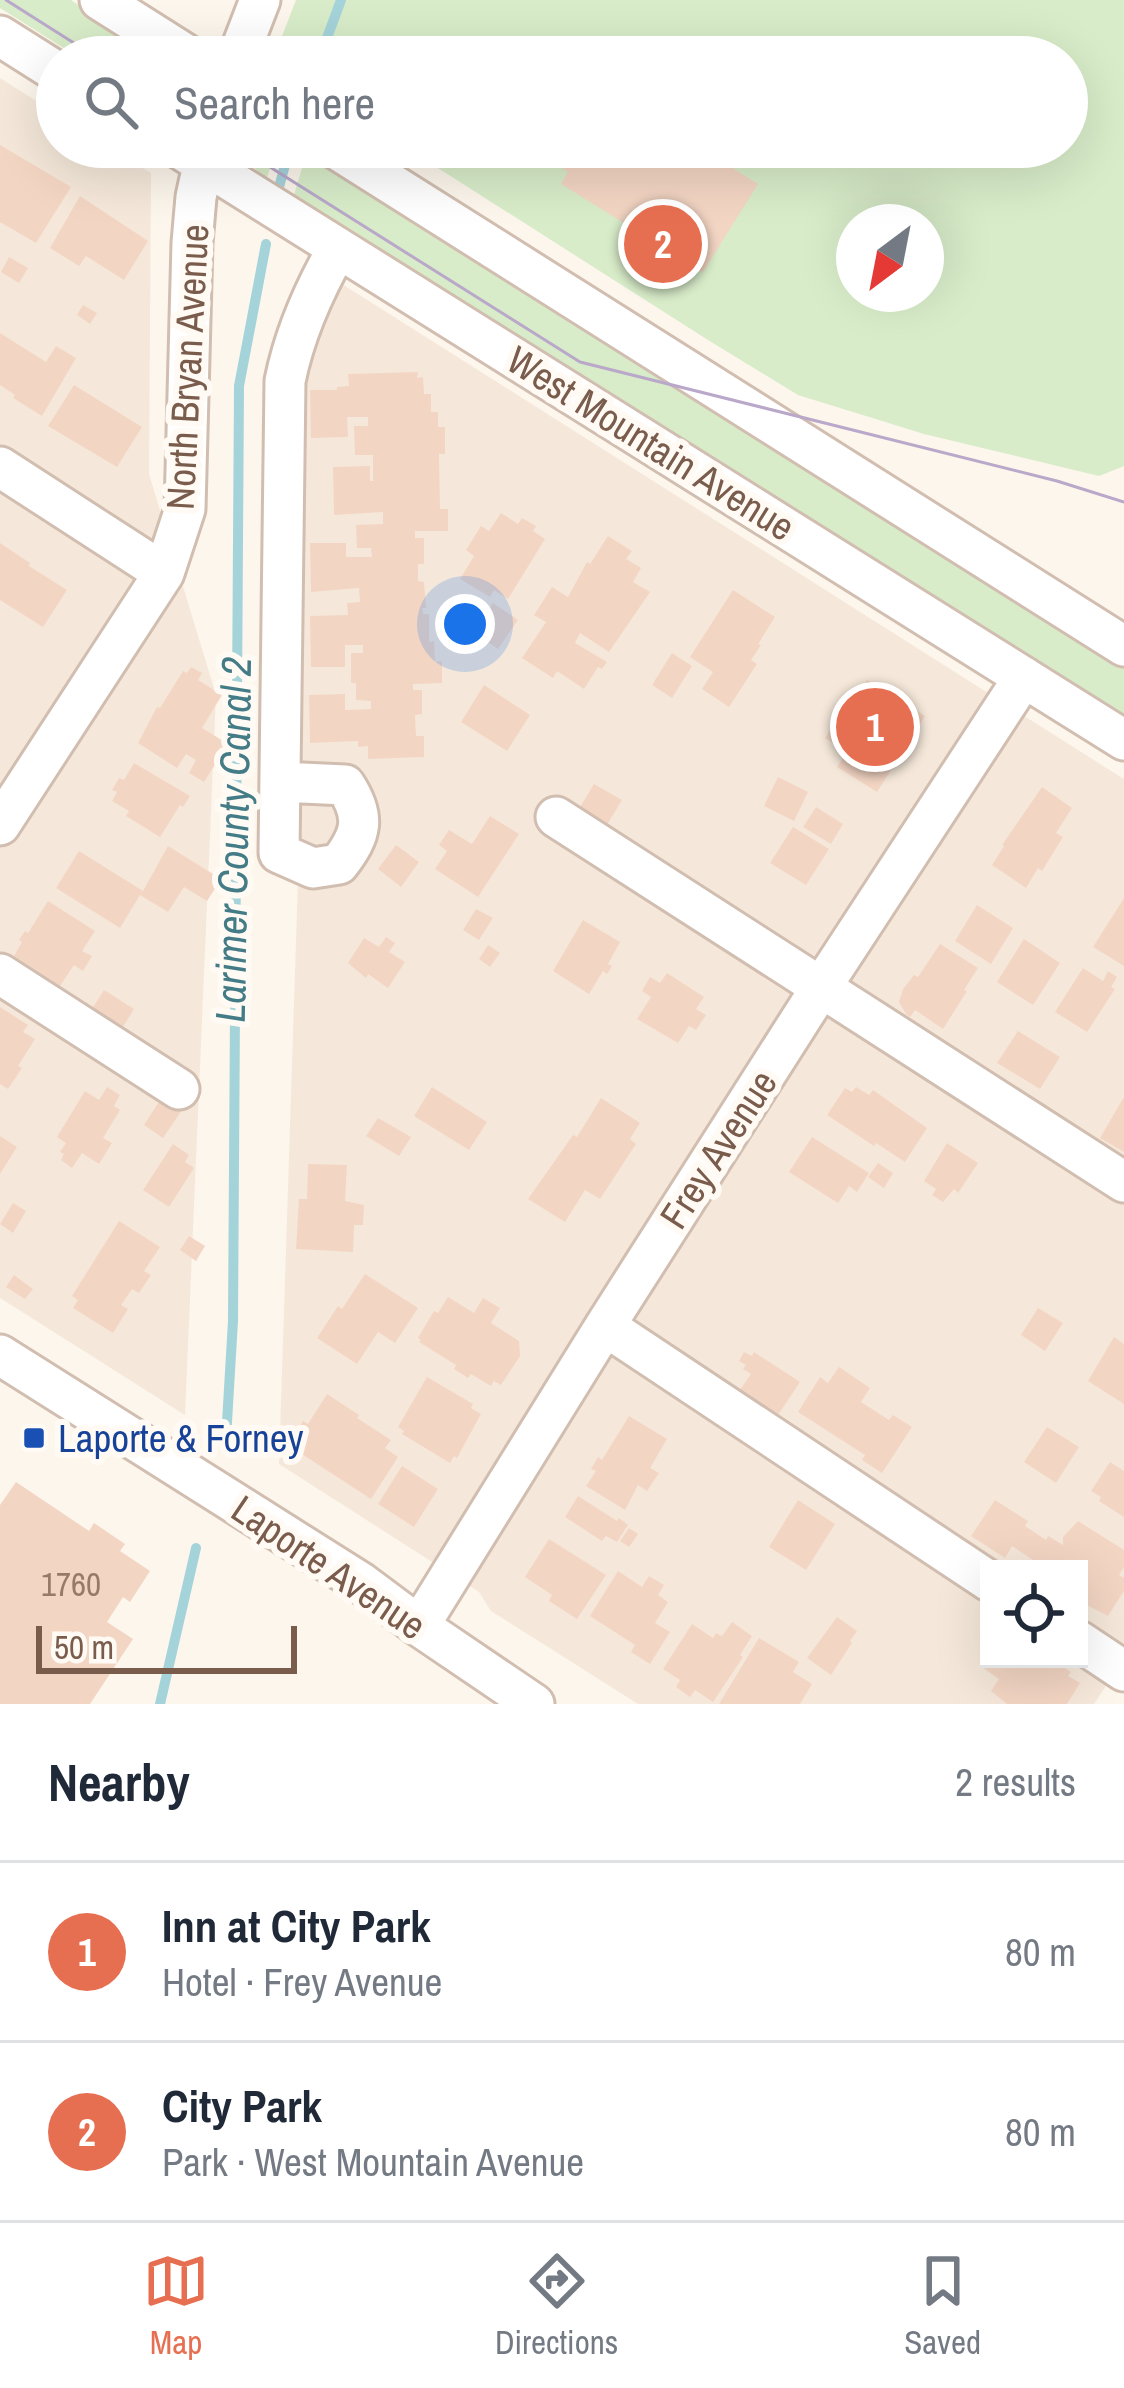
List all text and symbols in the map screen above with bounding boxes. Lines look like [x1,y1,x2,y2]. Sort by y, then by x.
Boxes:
search box [36,36,1088,168]
icon: search [78,69,144,135]
text: Search here [174,72,375,133]
pin: 2 [624,199,702,289]
north arrow [836,204,944,312]
street label: North Bryan Avenue [154,223,220,511]
street label: West Mountain Avenue [497,334,805,552]
your location [435,594,495,654]
water label: Larimer County Canal 2 [202,656,264,1023]
pin: 1 [836,682,914,772]
street label: Frey Avenue [647,1060,789,1238]
place label: Laporte & Forney [58,1412,304,1464]
marker: Laporte & Forney [21,1425,47,1451]
street label: Laporte Avenue [222,1483,436,1651]
map controls [980,1560,1088,1668]
button: locate [980,1560,1088,1668]
house number: 1760 [41,1562,101,1606]
scale bar [36,1620,297,1673]
text: 50 m [54,1625,114,1669]
text: Nearby [48,1748,190,1817]
text: 2 results [955,1756,1076,1808]
text: Inn at City Park [162,1895,431,1956]
text: 1 [78,1926,96,1978]
text: 80 m [1005,1926,1076,1978]
text: Hotel · Frey Avenue [162,1956,442,2008]
text: City Park [162,2075,322,2136]
text: 2 [78,2106,96,2158]
text: 80 m [1005,2106,1076,2158]
text: Park · West Mountain Avenue [162,2136,584,2188]
tab: Map [143,2248,209,2364]
tab: Directions [495,2248,618,2364]
tab: Saved [904,2248,981,2364]

